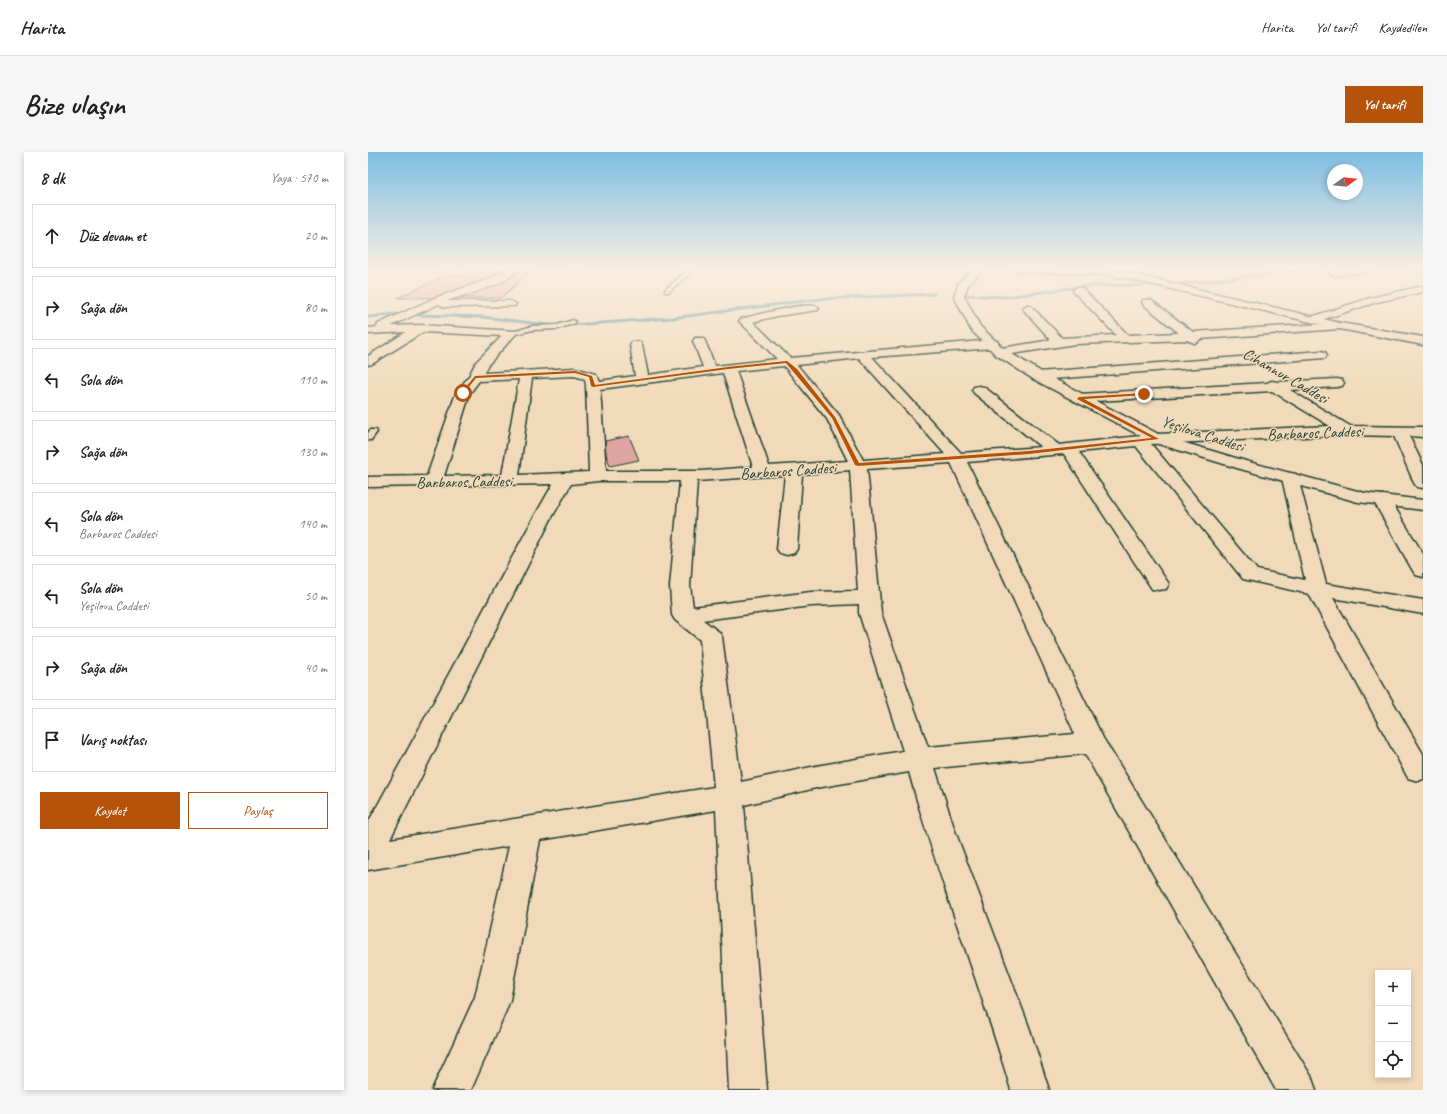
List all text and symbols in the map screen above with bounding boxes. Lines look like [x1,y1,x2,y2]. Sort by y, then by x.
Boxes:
text: Harita [20,16,64,40]
text: Harita [1261,19,1293,36]
text: Yol tarifi [1315,19,1357,36]
text: Kaydedilen [1379,19,1427,36]
button: Yol tarifi [1345,86,1423,123]
text: Bize ulaşın [24,87,125,122]
north arrow [1327,164,1363,200]
text: 8 dk [40,168,65,189]
text: Yaya · 570 m [271,170,328,186]
icon: ahead [41,225,63,247]
text: Düz devam et [79,227,146,246]
text: 20 m [305,228,327,244]
icon: right [41,297,63,319]
text: Sağa dön [79,299,127,318]
text: 80 m [305,300,327,316]
street label: Cihannur Caddesi [1239,343,1333,409]
icon: left [41,369,63,391]
text: Sola dön [79,371,122,390]
text: 110 m [299,372,327,388]
route start [454,384,472,402]
route end [1135,385,1153,403]
street label: Yeşilova Caddesi [1159,411,1248,457]
street label: Barbaros Caddesi [1267,421,1365,445]
icon: right [41,441,63,463]
text: Sağa dön [79,443,127,462]
text: 130 m [299,444,327,460]
street label: Barbaros Caddesi [740,458,839,484]
street label: Barbaros Caddesi [416,471,514,493]
text: Sola dön [79,507,122,526]
icon: left [41,513,63,535]
text: 140 m [299,516,327,532]
text: Barbaros Caddesi [79,526,157,542]
text: Sola dön [79,579,122,598]
icon: left [41,585,63,607]
text: 50 m [305,588,327,604]
text: Yeşilova Caddesi [79,598,149,614]
icon: right [41,657,63,679]
text: Sağa dön [79,659,127,678]
text: 40 m [305,660,327,676]
icon: arrive [41,729,63,751]
text: Varış noktası [79,731,146,750]
button: Kaydet [40,792,180,829]
button: Paylaş [188,792,328,829]
map controls [1375,970,1411,1078]
button: + [1375,970,1411,1006]
button: − [1375,1006,1411,1042]
button: locate [1375,1042,1411,1078]

